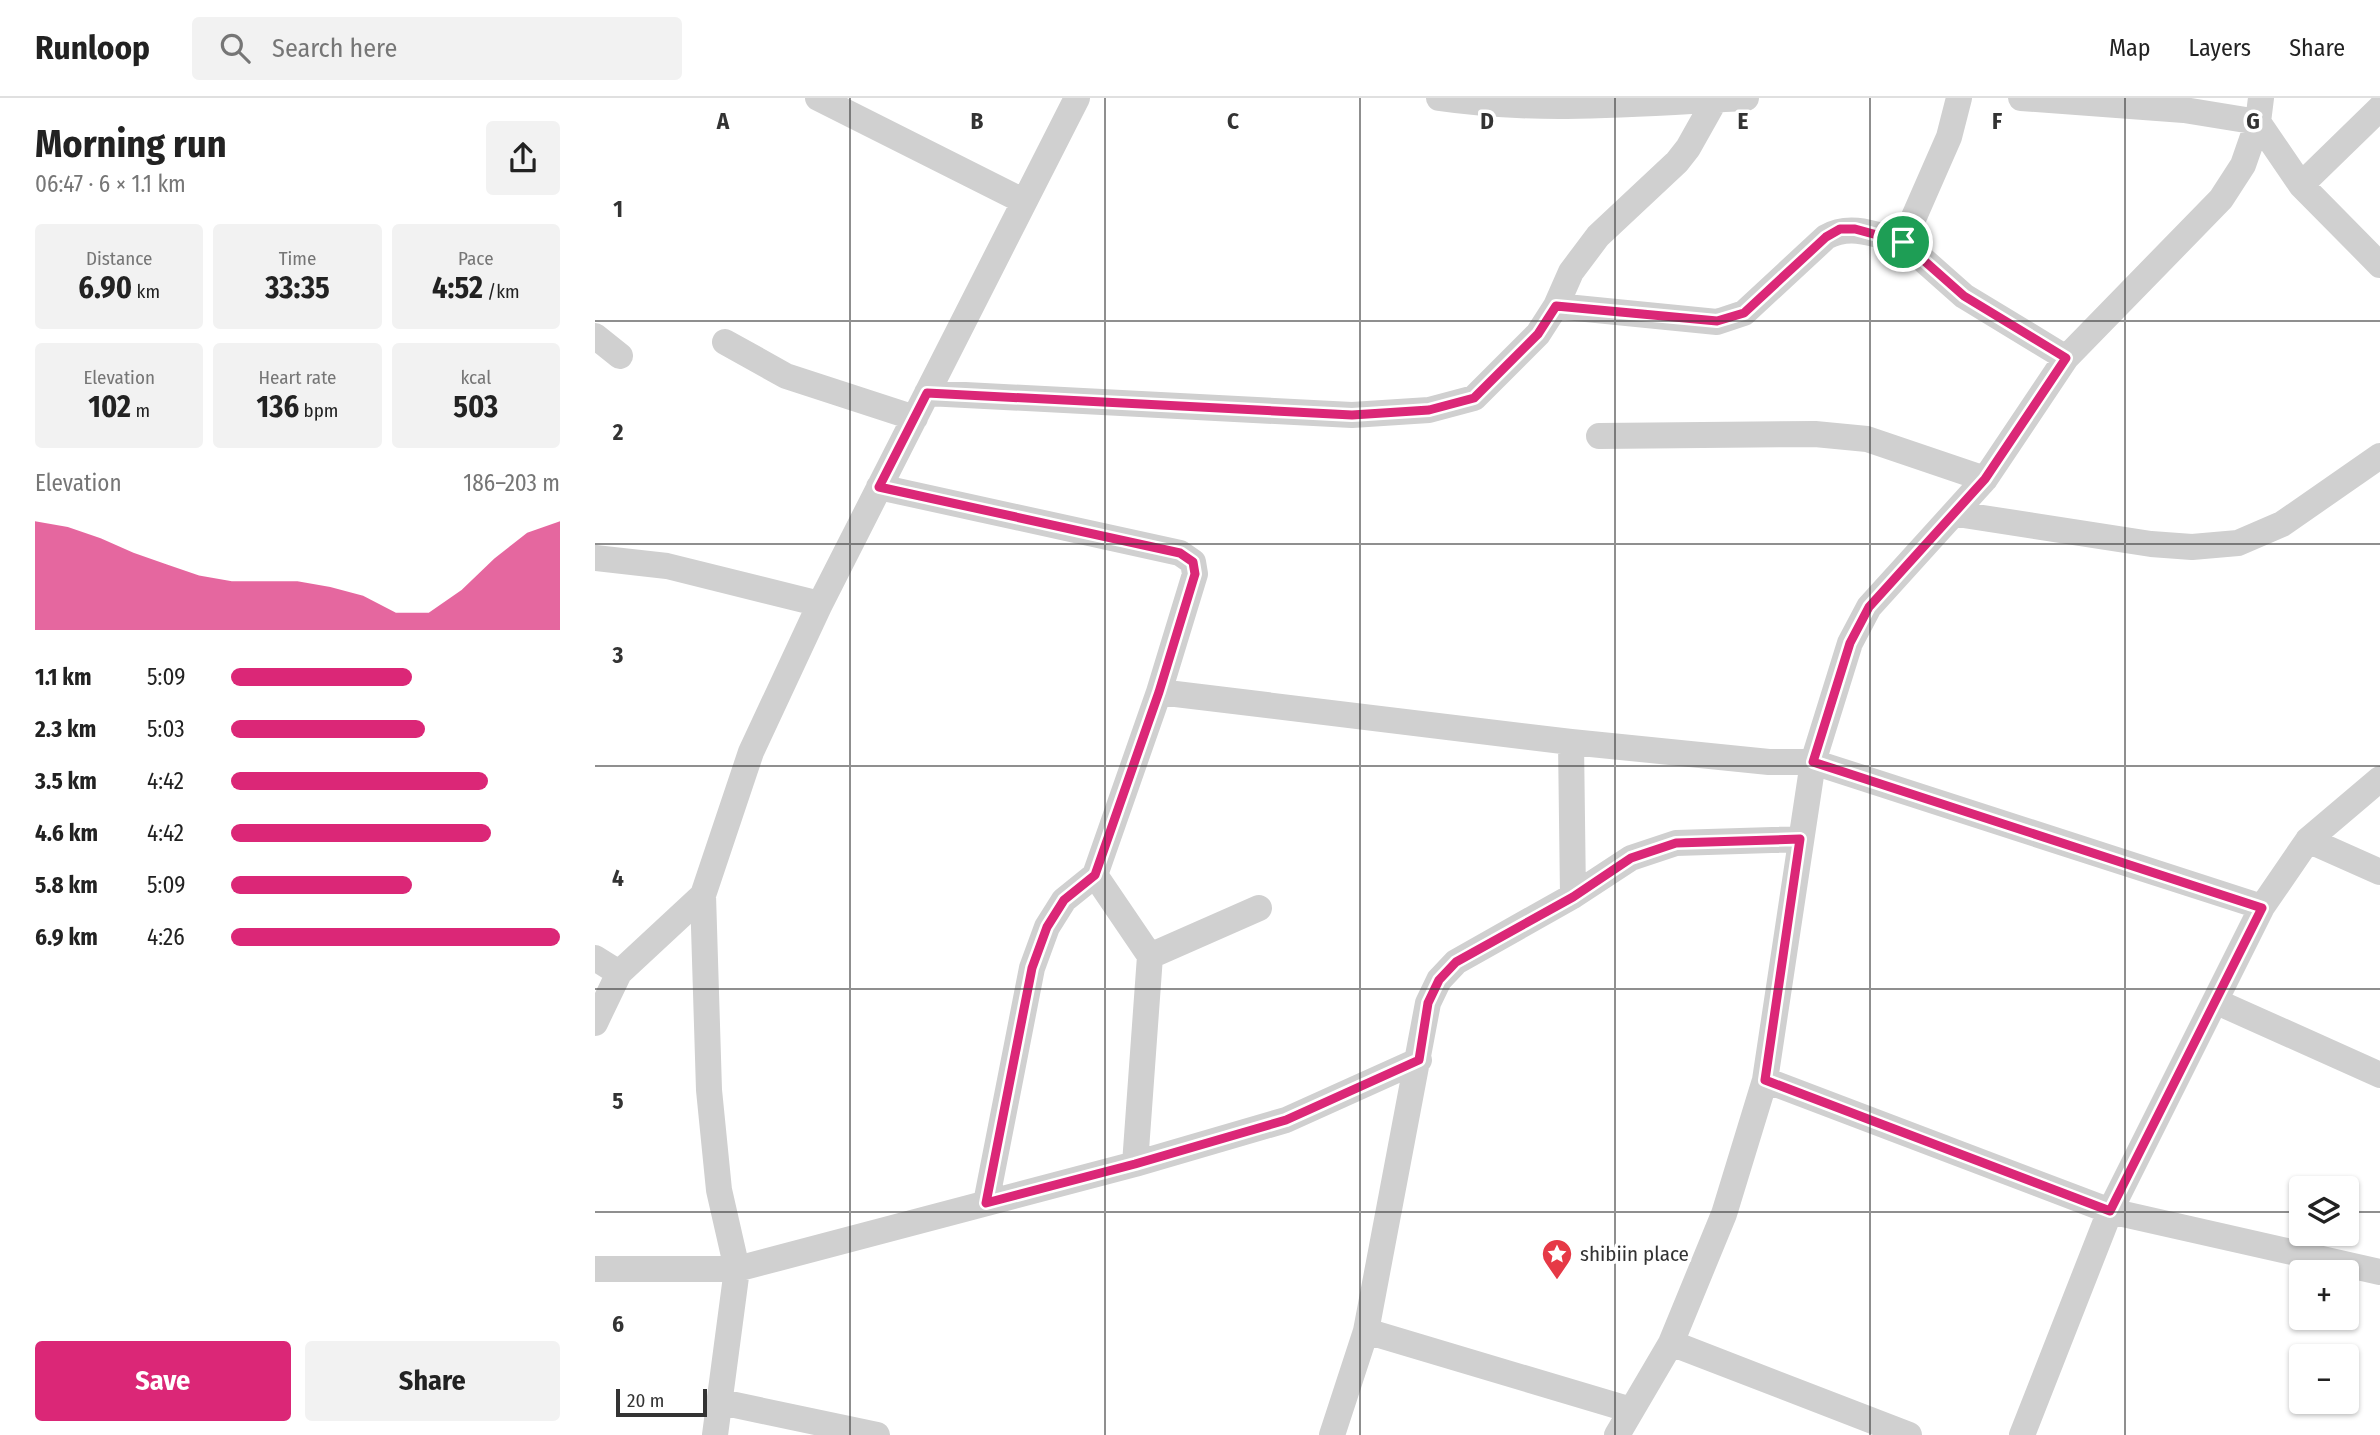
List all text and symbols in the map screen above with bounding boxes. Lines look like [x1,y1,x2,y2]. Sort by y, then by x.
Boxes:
search box [192,17,682,80]
text: Runloop [35,28,150,68]
icon: search [216,29,254,67]
text: Search here [272,33,397,64]
text: Map [2109,34,2151,62]
text: Layers [2189,34,2251,62]
text: Share [2289,34,2345,62]
text: A [716,107,730,135]
text: B [971,107,984,135]
text: C [1227,107,1239,135]
text: D [1480,107,1494,135]
text: E [1738,107,1749,135]
text: F [1992,107,2002,135]
text: G [2246,107,2260,135]
text: Morning run [35,121,227,167]
button: share [486,121,560,195]
text: 06:47 · 6 × 1.1 km [35,170,186,198]
text: 1 [613,195,623,223]
pin [1873,212,1933,272]
icon: arrive [1884,223,1922,261]
text: Distance [86,247,152,270]
text: Time [279,247,316,270]
text: Pace [458,247,494,270]
text: 6.90 [78,270,132,306]
text: 33:35 [265,270,330,306]
text: 4:52 [432,270,483,306]
text: km [132,280,160,303]
text: /km [483,280,520,303]
text: Elevation [83,366,155,389]
text: Heart rate [258,366,337,389]
text: kcal [460,366,491,389]
text: 102 [88,389,131,425]
text: 136 [257,389,299,425]
text: 503 [453,389,498,425]
text: m [131,399,150,422]
text: bpm [299,399,338,422]
text: 2 [612,418,624,446]
text: Elevation [35,469,122,497]
text: 186–203 m [463,469,560,497]
text: 3 [612,641,624,669]
text: 1.1 km [35,663,91,691]
text: 5:09 [147,663,185,691]
text: 2.3 km [35,715,96,743]
text: 5:03 [147,715,185,743]
text: 3.5 km [35,767,97,795]
text: 4:42 [147,767,184,795]
text: 4.6 km [35,819,98,847]
text: 4:42 [147,819,184,847]
text: 4 [612,864,624,892]
text: 5.8 km [35,871,98,899]
text: 5:09 [147,871,185,899]
text: 6.9 km [35,923,98,951]
text: 4:26 [147,923,185,951]
text: 5 [612,1087,624,1115]
map controls [2289,1176,2359,1414]
button: layers [2289,1176,2359,1246]
place icon: shibiin place [1540,1237,1574,1281]
place label: shibiin place [1580,1241,1689,1267]
button: + [2289,1260,2359,1330]
text: 6 [612,1310,624,1338]
button: Save [35,1341,291,1421]
button: Share [305,1341,560,1421]
button: − [2289,1344,2359,1414]
scale bar [616,1386,707,1418]
text: 20 m [627,1389,664,1412]

